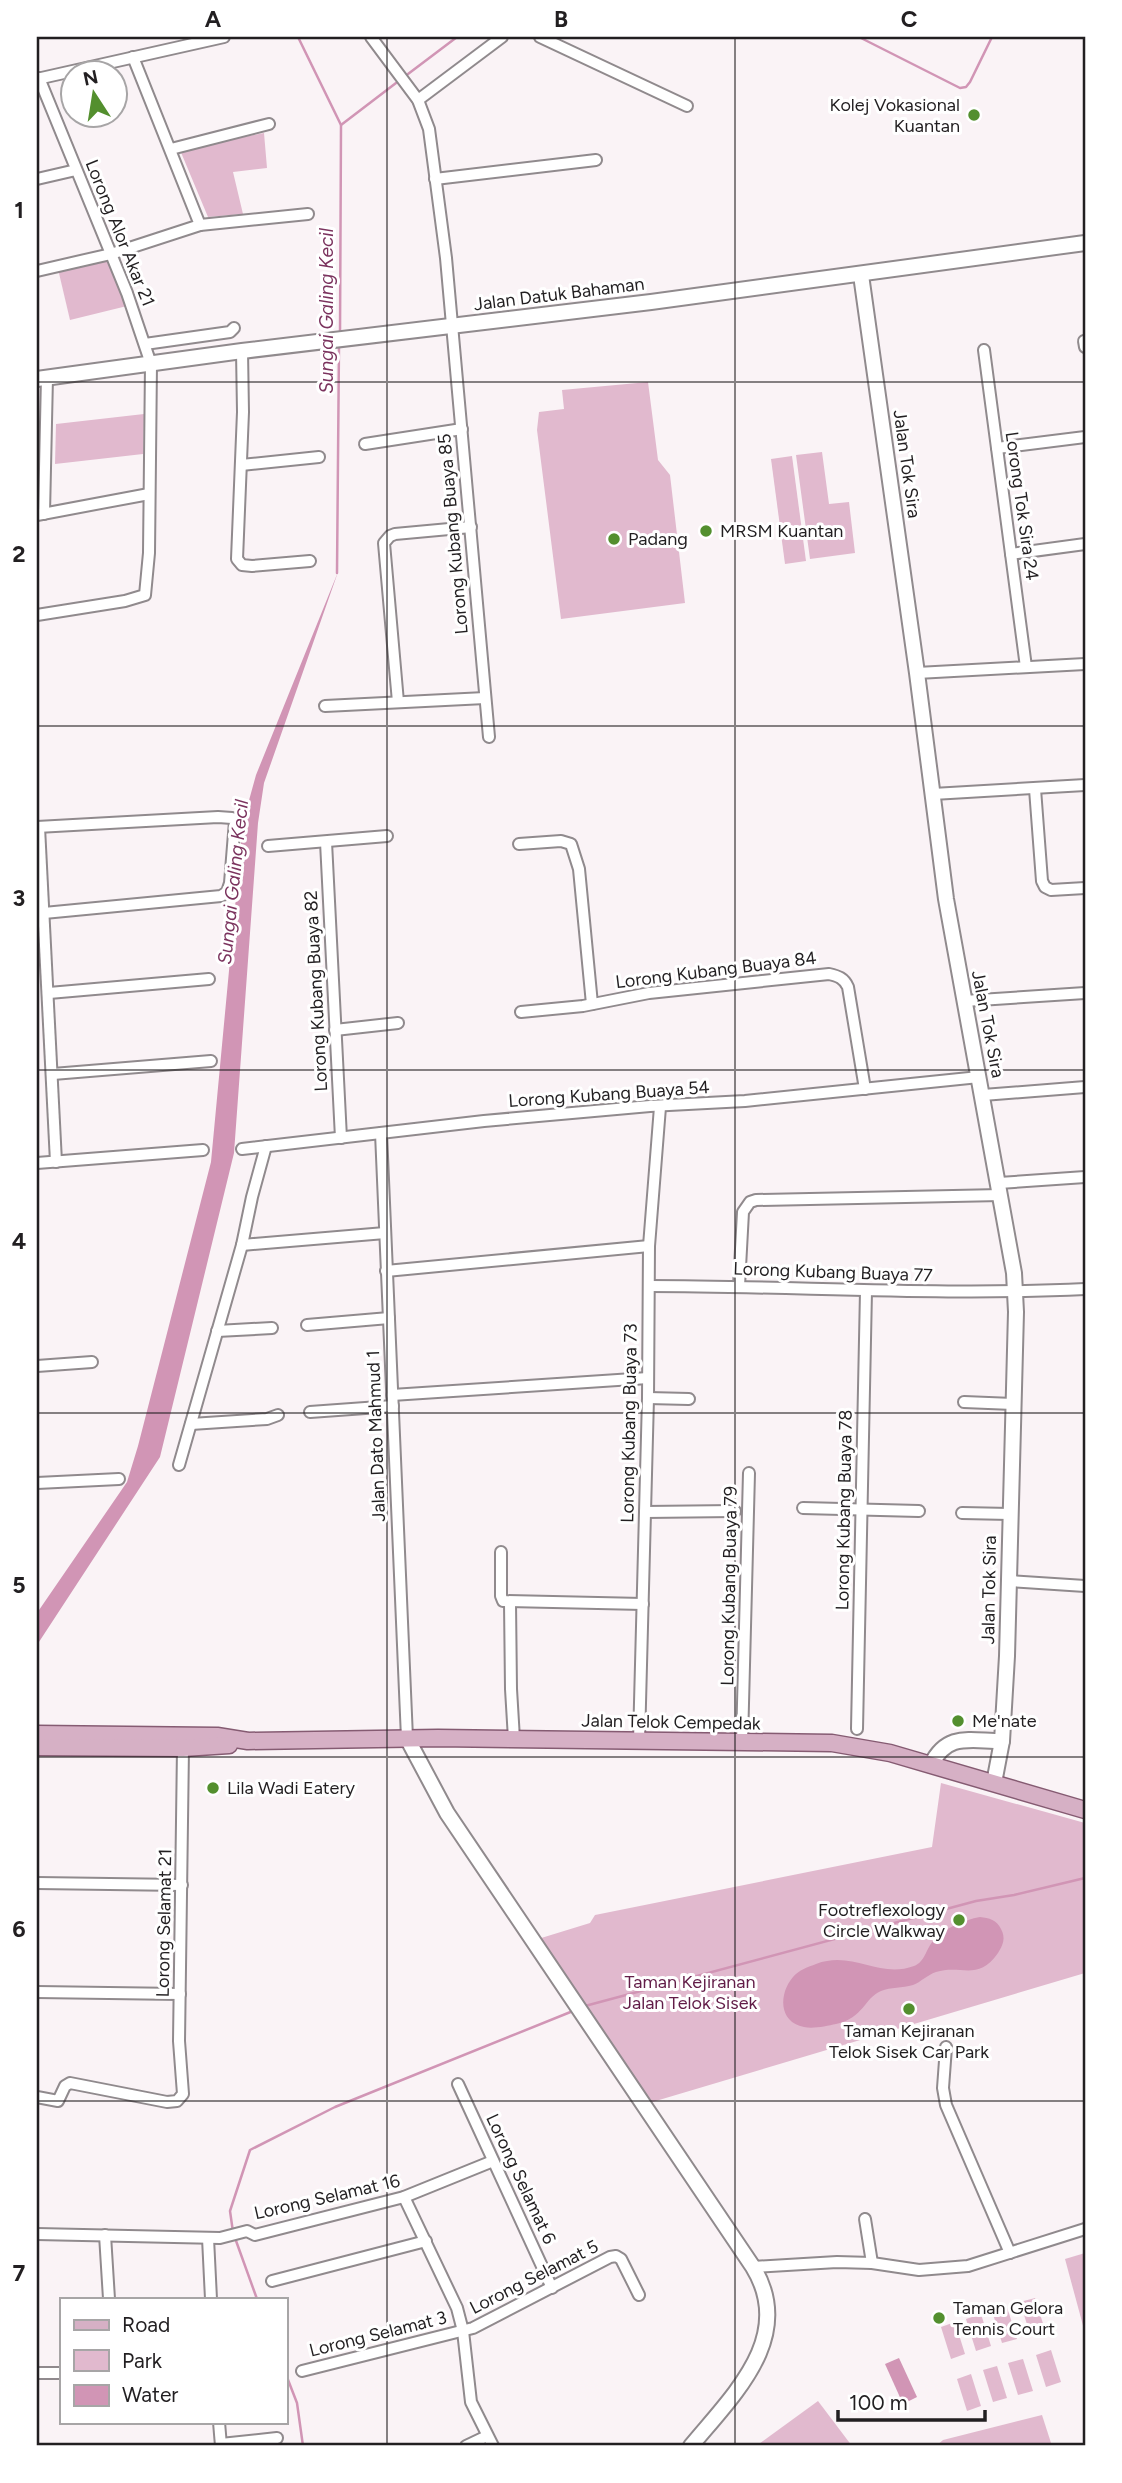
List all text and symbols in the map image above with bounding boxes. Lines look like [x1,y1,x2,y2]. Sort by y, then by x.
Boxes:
text: A [205,5,222,33]
text: B [554,5,568,33]
text: C [901,5,918,33]
north arrow [60,60,130,130]
text: N [81,65,100,91]
place label: Kolej Vokasional Kuantan [830,94,960,137]
marker: Kolej Vokasional Kuantan [966,107,982,123]
street label: Lorong Alor Akar 21 [80,156,160,310]
text: 1 [14,196,24,224]
water label: Sungai Galing Kecil [315,227,338,394]
street label: Jalan Datuk Bahaman [472,273,646,315]
street label: Jalan Tok Sira [889,408,925,520]
street label: Lorong Tok Sira 24 [1001,430,1043,582]
street label: Lorong Kubang Buaya 85 [433,433,473,635]
place label: MRSM Kuantan [720,520,843,542]
marker: MRSM Kuantan [698,523,714,539]
place label: Padang [628,528,688,550]
marker: Padang [606,531,622,547]
text: 2 [12,540,26,568]
water label: Sungai Galing Kecil [213,798,253,966]
text: 3 [13,884,25,912]
street label: Lorong Kubang Buaya 82 [300,890,332,1092]
street label: Lorong Kubang Buaya 84 [614,947,818,993]
street label: Jalan Tok Sira [967,968,1009,1080]
street label: Lorong Kubang Buaya 54 [508,1076,710,1112]
text: 4 [12,1227,26,1255]
street label: Lorong Kubang Buaya 77 [733,1258,933,1286]
street label: Lorong Kubang Buaya 73 [616,1323,642,1523]
street label: Jalan Dato Mahmud 1 [362,1350,390,1522]
street label: Lorong Kubang Buaya 78 [831,1409,857,1611]
street label: Lorong Kubang Buaya 79 [716,1486,742,1686]
street label: Jalan Tok Sira [977,1535,1001,1645]
text: 5 [12,1571,26,1599]
street label: Jalan Telok Cempedak [581,1709,761,1735]
place label: Me'nate [972,1710,1037,1732]
marker: Me'nate [950,1713,966,1729]
place label: Lila Wadi Eatery [227,1777,356,1799]
marker: Lila Wadi Eatery [205,1780,221,1796]
street label: Lorong Selamat 21 [152,1848,176,1998]
place label: Footreflexology Circle Walkway [818,1899,946,1942]
marker: Footreflexology Circle Walkway [951,1912,967,1928]
text: 6 [12,1915,26,1943]
park label: Taman Kejiranan Jalan Telok Sisek [623,1971,758,2014]
marker: Taman Kejiranan Telok Sisek Car Park [901,2001,917,2017]
place label: Taman Kejiranan Telok Sisek Car Park [829,2020,989,2063]
street label: Lorong Selamat 6 [481,2110,561,2248]
street label: Lorong Selamat 16 [252,2170,402,2224]
street label: Lorong Selamat 5 [466,2235,602,2319]
text: 7 [13,2259,26,2287]
place label: Taman Gelora Tennis Court [953,2297,1063,2340]
legend [60,2298,287,2424]
street label: Lorong Selamat 3 [307,2306,449,2362]
marker: Taman Gelora Tennis Court [931,2310,947,2326]
text: Road [122,2312,170,2337]
text: Park [122,2348,163,2373]
scale bar [838,2378,986,2422]
text: Water [122,2382,178,2407]
text: 100 m [849,2390,908,2415]

